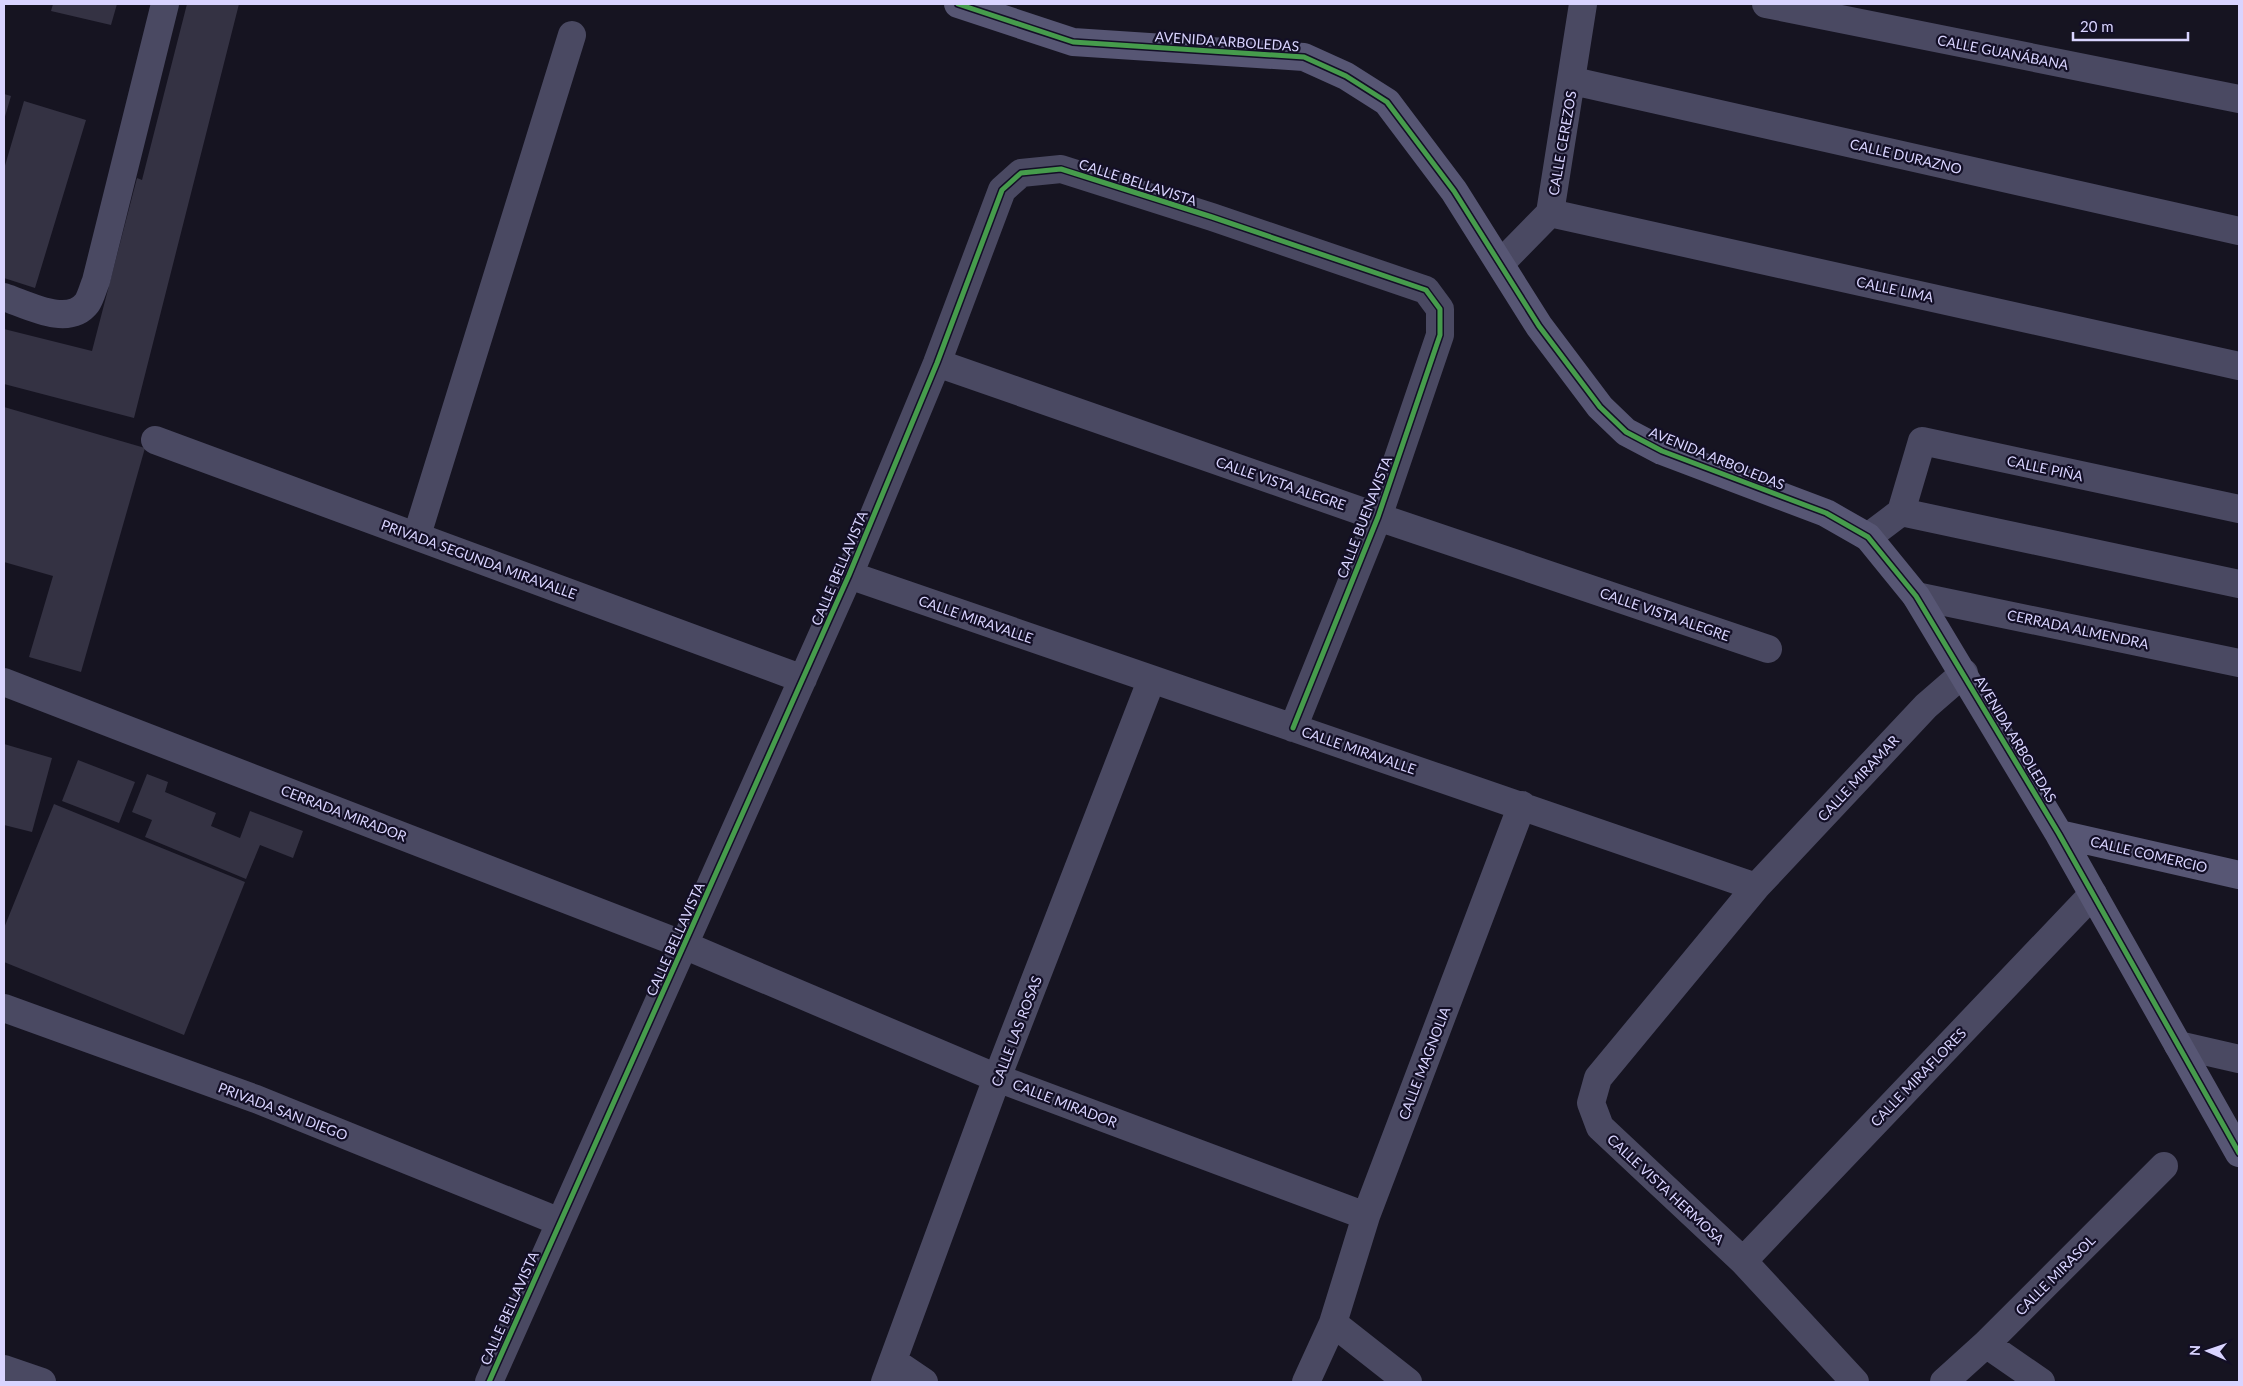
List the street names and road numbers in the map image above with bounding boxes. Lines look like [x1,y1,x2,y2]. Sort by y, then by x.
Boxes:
street label: AVENIDA ARBOLEDAS [1154,27,1300,55]
street label: CALLE GUANÁBANA [1936,31,2071,73]
street label: CALLE CEREZOS [1544,89,1580,197]
street label: CALLE DURAZNO [1848,135,1964,177]
street label: CALLE BELLAVISTA [1077,155,1200,209]
street label: CALLE LIMA [1855,273,1936,306]
street label: AVENIDA ARBOLEDAS [1647,423,1787,493]
street label: CALLE PIÑA [2005,452,2085,484]
street label: CALLE VISTA ALEGRE [1214,453,1348,513]
street label: CALLE BUENAVISTA [1333,453,1395,580]
street label: CALLE BELLAVISTA [807,508,871,628]
street label: PRIVADA SEGUNDA MIRAVALLE [379,516,579,602]
street label: CALLE VISTA ALEGRE [1598,584,1732,644]
street label: CALLE MIRAVALLE [917,591,1035,647]
street label: CERRADA ALMENDRA [2006,606,2151,652]
street label: AVENIDA ARBOLEDAS [1971,673,2061,805]
street label: CALLE MIRAVALLE [1300,722,1418,778]
street label: CALLE MIRAMAR [1814,731,1902,824]
street label: CERRADA MIRADOR [279,781,409,845]
street label: CALLE COMERCIO [2089,832,2209,876]
street label: CALLE BELLAVISTA [642,879,708,999]
street label: CALLE LAS ROSAS [987,973,1045,1089]
street label: CALLE MAGNOLIA [1395,1004,1454,1122]
street label: CALLE MIRAFLORES [1867,1024,1969,1130]
street label: CALLE MIRADOR [1010,1075,1120,1131]
street label: PRIVADA SAN DIEGO [216,1078,350,1144]
street label: CALLE VISTA HERMOSA [1604,1130,1728,1248]
street label: CALLE MIRASOL [2011,1231,2099,1319]
street label: CALLE BELLAVISTA [476,1248,542,1368]

